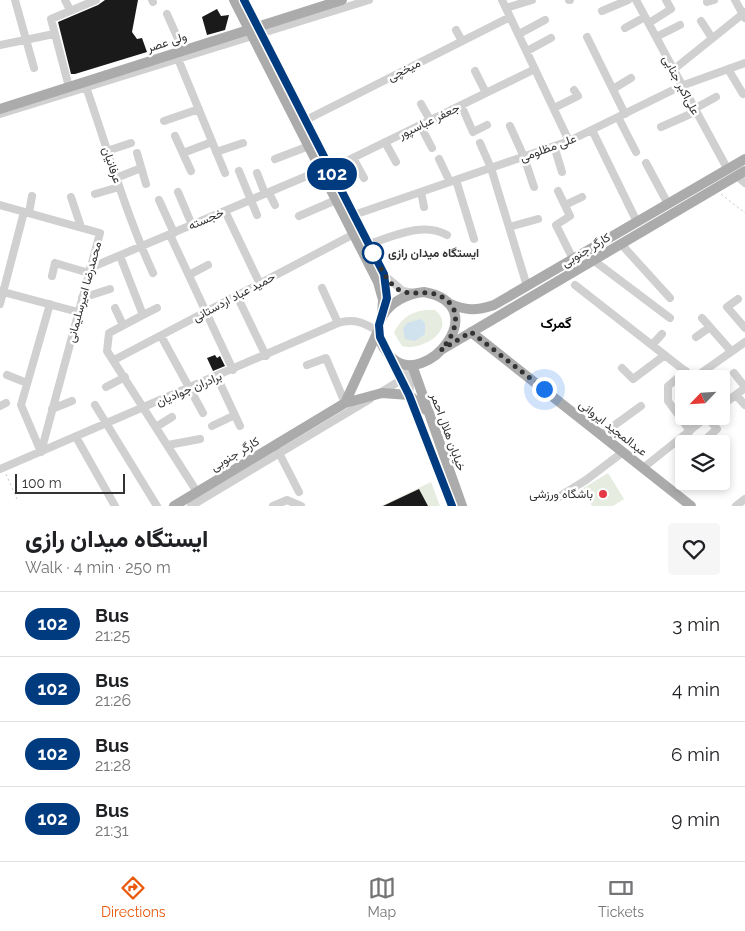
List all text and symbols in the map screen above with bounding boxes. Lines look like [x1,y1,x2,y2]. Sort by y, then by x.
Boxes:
street label: ولی عصر [144,29,189,56]
street label: علی‌اکبر جنابی [659,53,703,118]
street label: میخچی [385,56,423,85]
street label: جعفر عباسپور [395,100,462,143]
street label: علی مظلومی [518,131,578,166]
street label: عرفانیان [98,145,125,185]
line badge: 102 [303,158,361,190]
text: 102 [317,163,347,184]
street label: خجسته [186,205,226,233]
street label: کارگر جنوبی [559,230,613,271]
street label: محمدرضا امیرسلیمانی [64,240,105,344]
marker: ایستگاه میدان رازی [362,242,384,264]
place label: ایستگاه میدان رازی [388,246,479,261]
street label: حمید عباد اردستانی [190,269,278,325]
district label: گمرک [540,315,572,332]
street label: برادران جوادیان [154,369,224,410]
north arrow [675,370,730,425]
map controls [675,370,730,490]
your location [532,377,557,402]
street label: خیابان هلال احمر [426,390,469,473]
street label: عبدالمجید ایروانی [576,397,650,460]
street label: کارگر جنوبی [208,434,262,475]
button: layers [675,435,730,490]
scale bar [15,471,125,494]
text: 100 m [22,475,62,491]
place label: باشگاه ورزشی [529,487,593,502]
marker: باشگاه ورزشی [597,488,609,500]
button: heart [668,523,720,575]
text: ایستگاه میدان رازی [25,524,208,553]
text: Walk · 4 min · 250 m [25,558,171,577]
text: Bus [95,604,129,626]
text: 102 [37,613,68,634]
text: 3 min [672,613,720,635]
text: 21:25 [95,626,130,645]
text: Bus [95,669,129,691]
text: 102 [37,678,68,699]
text: 4 min [672,678,720,700]
text: 21:26 [95,691,131,710]
text: Bus [95,734,129,756]
text: 102 [37,743,68,764]
text: 6 min [671,743,720,765]
text: 21:28 [95,756,131,775]
text: Bus [95,799,129,821]
text: 102 [37,808,68,829]
text: 9 min [671,808,720,830]
text: 21:31 [95,821,129,840]
tab: Directions [101,874,166,920]
tab: Map [368,874,396,920]
tab: Tickets [598,874,644,920]

